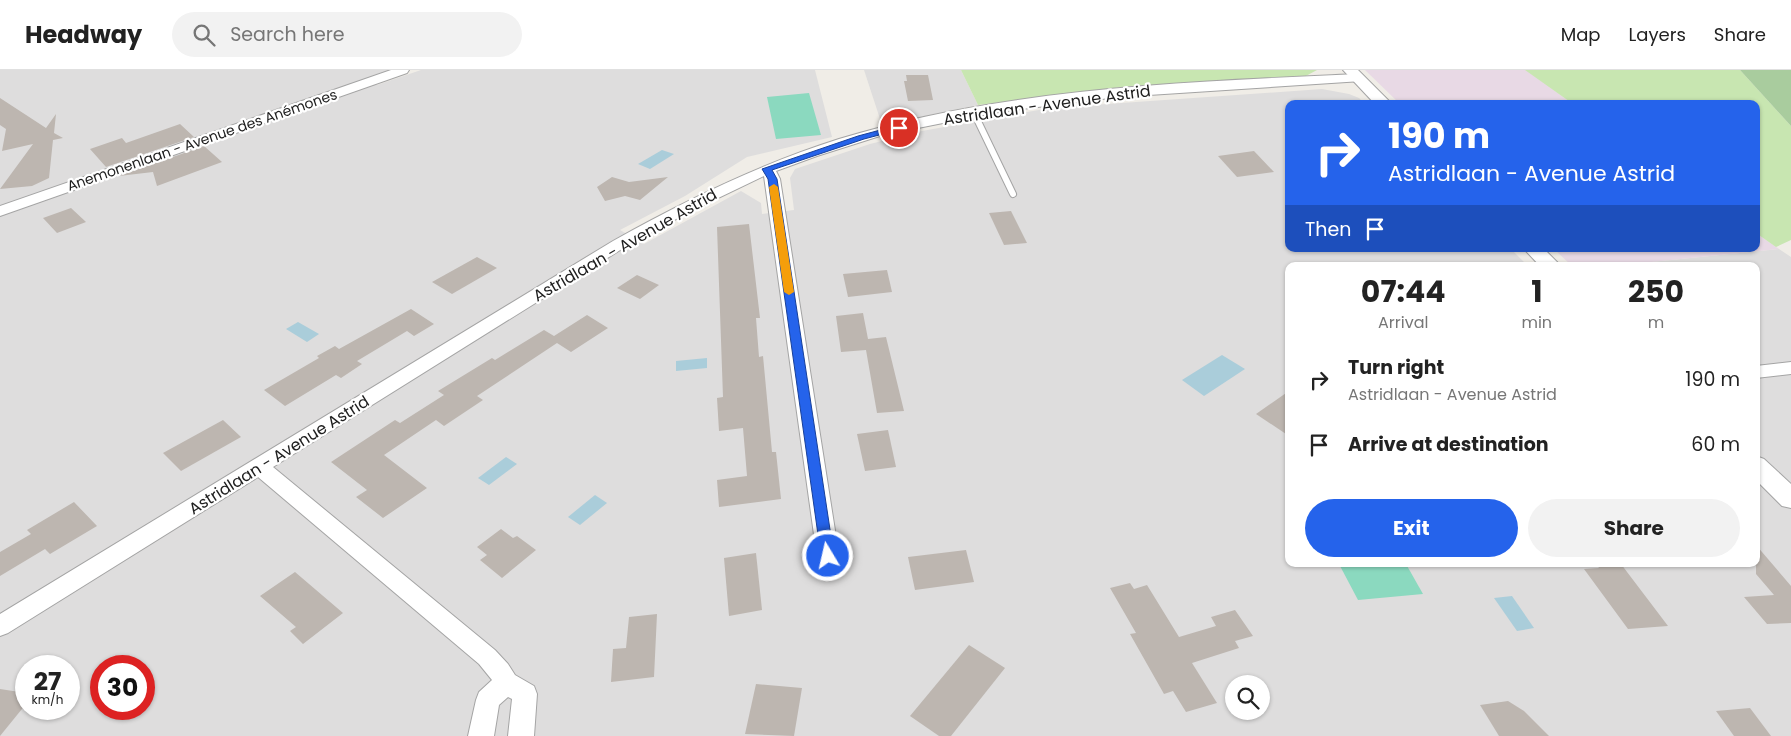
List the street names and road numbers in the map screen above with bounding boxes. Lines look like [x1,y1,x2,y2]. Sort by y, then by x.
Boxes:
street label: Astridlaan - Avenue Astrid [942,79,1152,131]
street label: Anemonenlaan - Avenue des Anémones [64,84,340,196]
street label: Astridlaan - Avenue Astrid [529,183,721,307]
street label: Astridlaan - Avenue Astrid [184,390,374,520]

